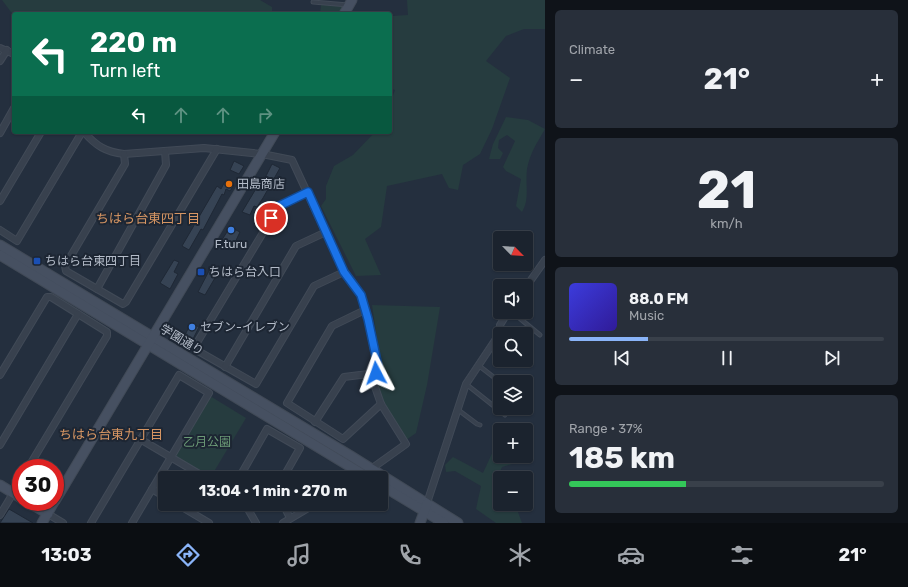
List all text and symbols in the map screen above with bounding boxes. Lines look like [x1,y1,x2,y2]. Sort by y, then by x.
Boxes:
text: 220 m [90,26,177,59]
icon: left [24,28,76,80]
text: Climate [569,42,615,57]
text: Turn left [90,60,160,82]
text: 21° [703,61,750,97]
text: − [569,66,583,93]
text: + [870,66,884,93]
icon: left [128,104,150,126]
icon: ahead [170,104,192,126]
icon: ahead [212,104,234,126]
icon: right [254,104,276,126]
text: 21 [697,159,756,221]
place label: 田島商店 [237,177,285,191]
marker: 田島商店 [224,179,234,189]
pin [254,201,288,235]
icon: arrive [260,207,282,229]
district label: ちはら台東四丁目 [96,211,200,226]
text: km/h [710,216,743,231]
marker: F.turu [226,225,236,235]
north arrow [493,231,533,271]
map controls [493,231,533,511]
place label: F.turu [215,237,247,251]
place label: ちはら台東四丁目 [45,254,141,268]
marker: ちはら台東四丁目 [32,256,42,266]
place label: ちはら台入口 [209,265,281,279]
marker: ちはら台入口 [196,267,206,277]
button: sound [493,279,533,319]
text: 88.0 FM [629,290,688,308]
text: Music [629,308,664,323]
place label: セブン-イレブン [200,320,290,334]
street label: 学園通り [158,322,206,358]
marker: セブン-イレブン [187,322,197,332]
button: search [493,327,533,367]
icon: previous [611,347,633,369]
icon: pause [716,347,738,369]
icon: next [821,347,843,369]
position arrow [355,352,397,394]
button: layers [493,375,533,415]
text: Range · 37% [569,421,643,436]
button: + [493,423,533,463]
district label: ちはら台東九丁目 [59,427,163,442]
park label: 乙月公園 [183,435,231,449]
text: 185 km [569,440,675,476]
speed limit sign: 30 [12,459,64,511]
button: − [493,471,533,511]
text: 13:04 · 1 min · 270 m [199,482,347,500]
icon: directions [174,541,202,569]
icon: music [285,541,313,569]
icon: phone [396,541,424,569]
icon: climate [506,541,534,569]
icon: car [617,541,645,569]
icon: filters [728,541,756,569]
text: 13:03 [41,544,92,566]
text: 21° [839,544,867,566]

